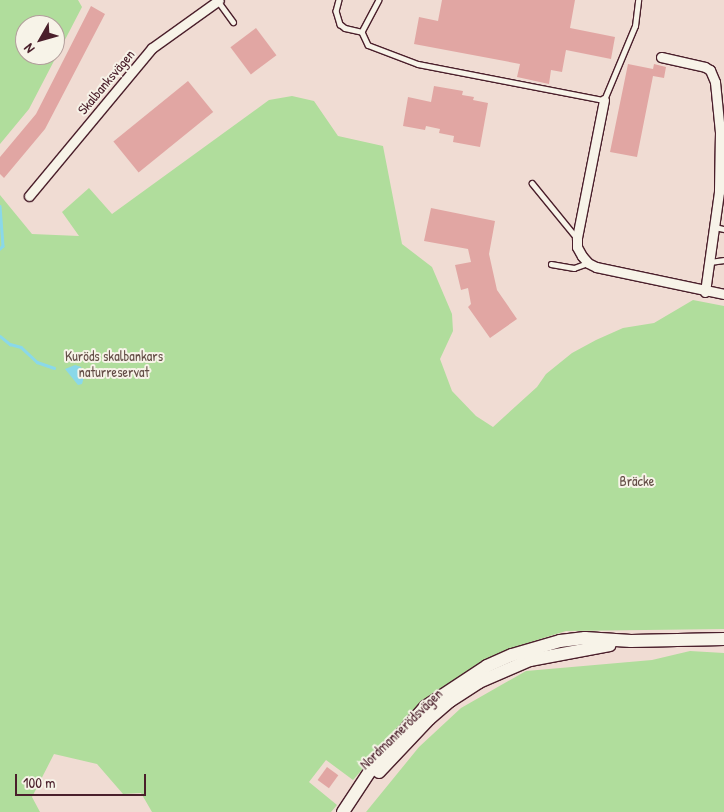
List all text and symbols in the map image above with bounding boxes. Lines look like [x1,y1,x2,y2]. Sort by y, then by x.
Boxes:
north arrow [15,15,65,65]
text: N [19,40,38,58]
street label: Skalbanksvägen [74,46,138,118]
park label: Kuröds skalbankars naturreservat [65,348,163,381]
park label: Bräcke [620,473,654,489]
street label: Nordmannerödsvägen [356,685,446,773]
scale bar [18,764,149,796]
text: 100 m [23,772,56,793]

